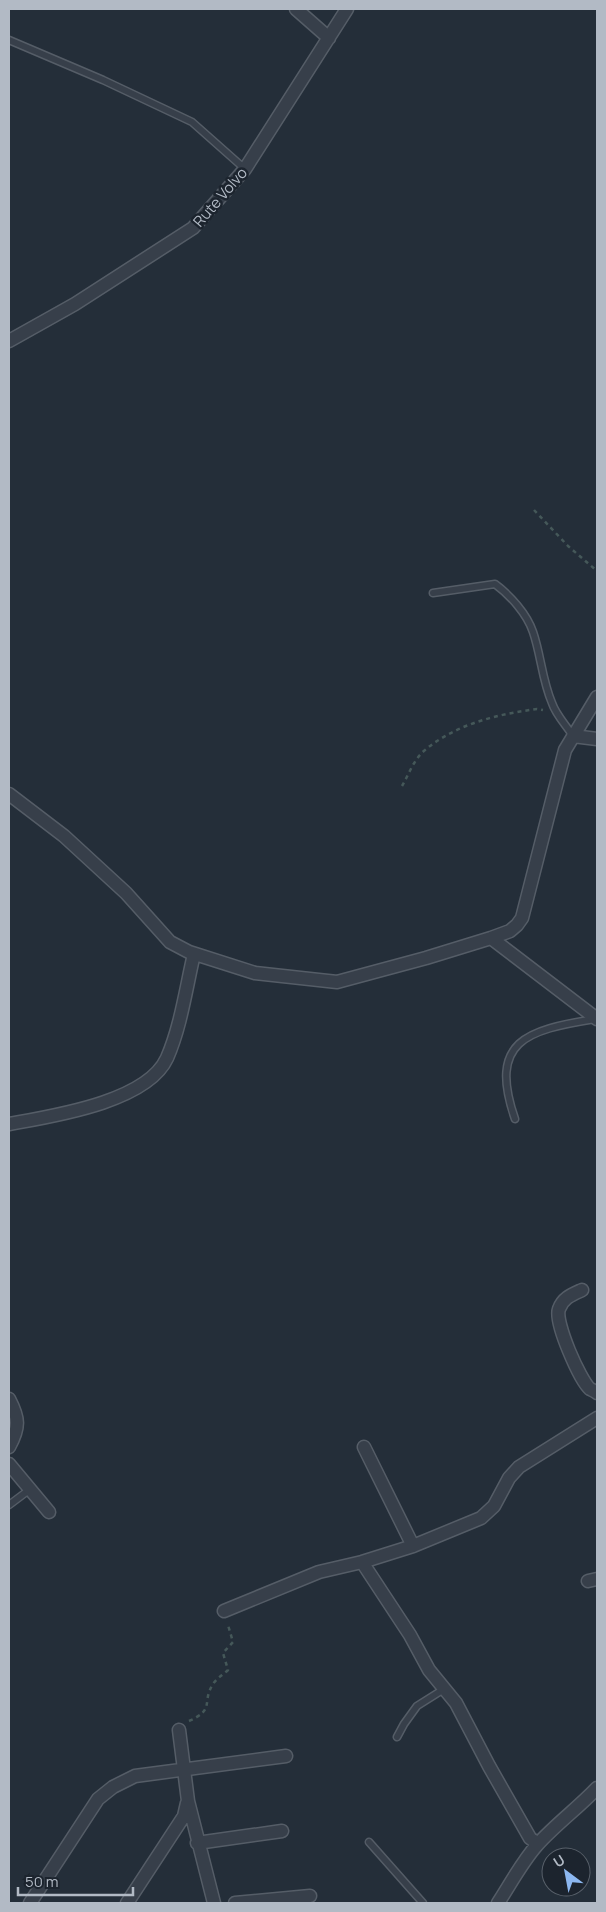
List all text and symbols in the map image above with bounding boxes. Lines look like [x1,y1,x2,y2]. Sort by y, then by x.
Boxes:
street label: Rute Volvo [188,163,252,231]
north arrow [541,1847,591,1897]
text: U [550,1850,568,1871]
scale bar [18,1864,132,1896]
text: 50 m [25,1871,59,1892]

